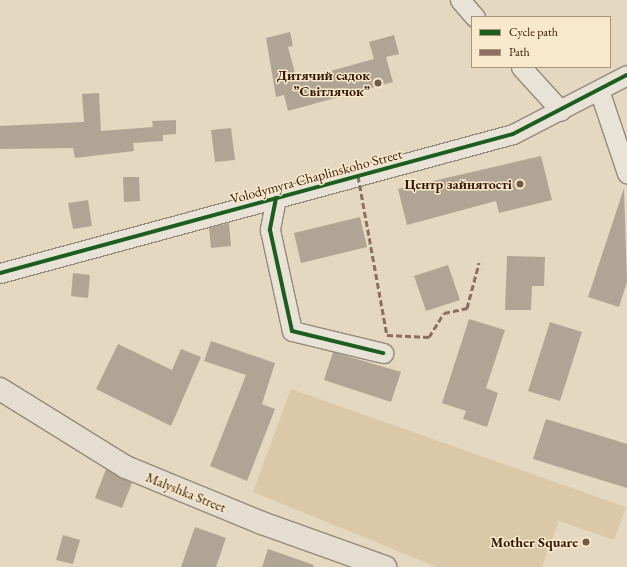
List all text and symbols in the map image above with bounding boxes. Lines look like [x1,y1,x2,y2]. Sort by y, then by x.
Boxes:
legend [471,16,611,68]
text: Cycle path [509,24,558,40]
text: Path [509,44,530,60]
place label: Дитячий садок ”Світлячок” [277,67,370,100]
marker: Дитячий садок ”Світлячок” [373,78,383,88]
street label: Volodymyra Chaplinskoho Street [228,145,404,207]
place label: Центр зайнятості [404,176,512,192]
marker: Центр зайнятості [515,179,525,189]
street label: Malyshka Street [144,468,228,516]
place label: Mother Square [491,534,578,550]
marker: Mother Square [581,537,591,547]

